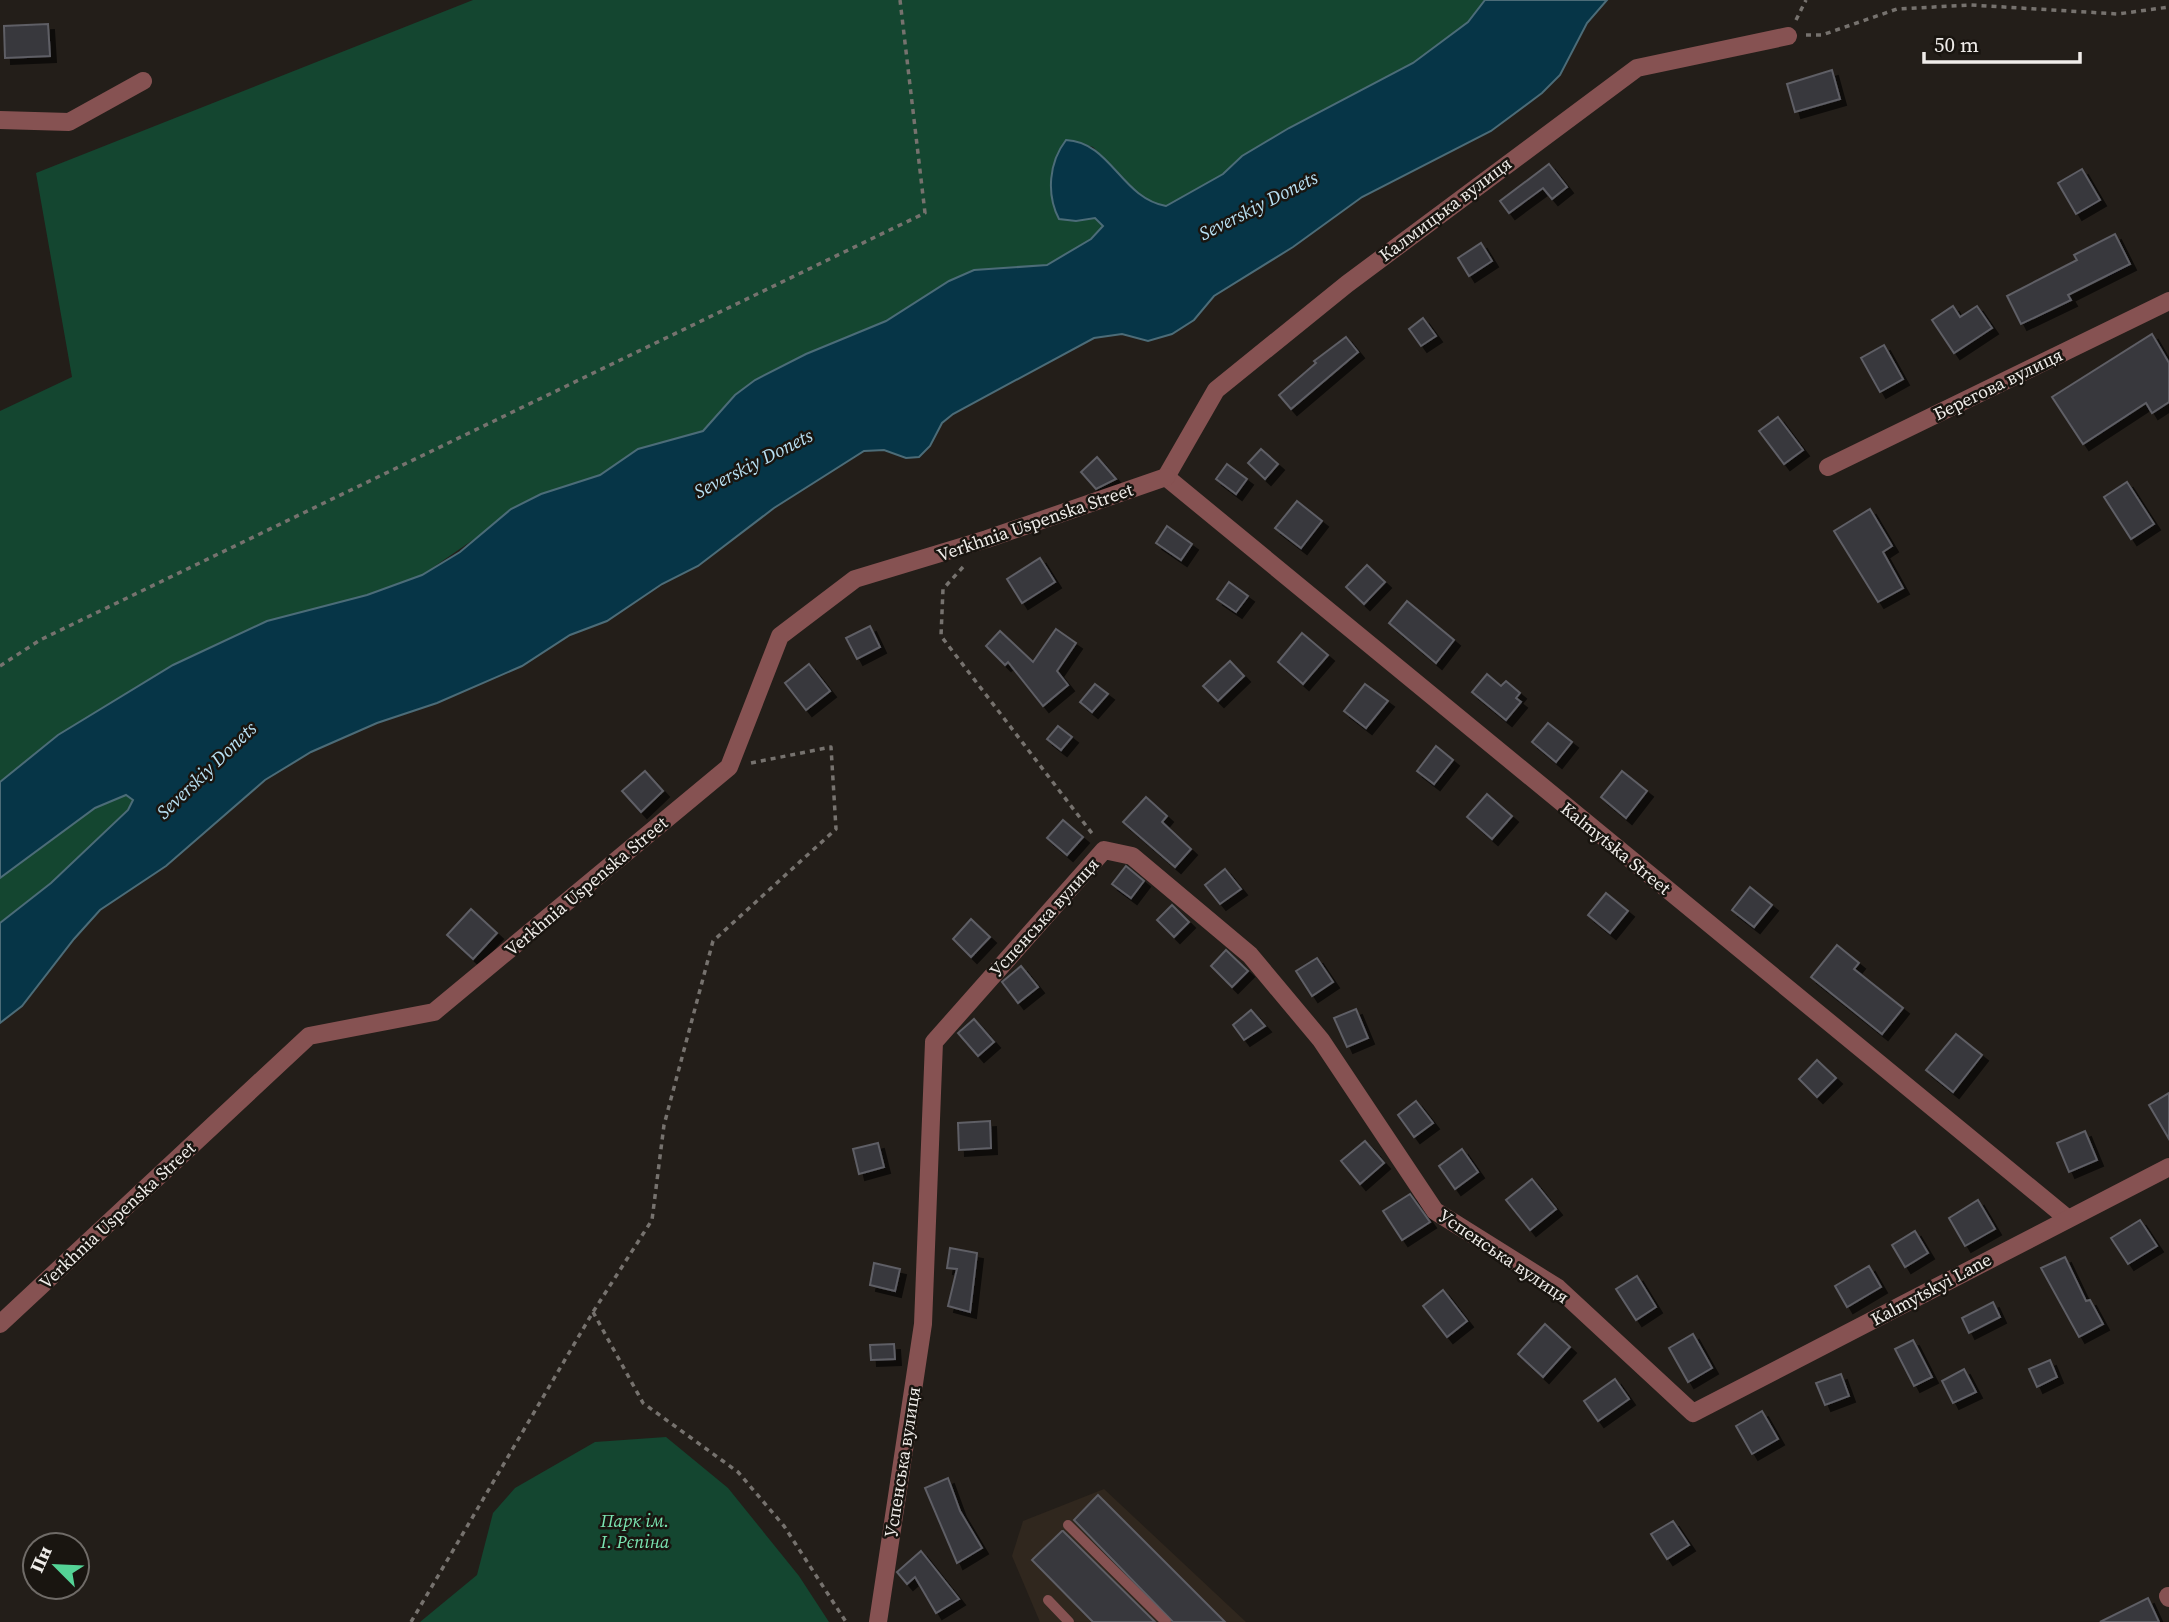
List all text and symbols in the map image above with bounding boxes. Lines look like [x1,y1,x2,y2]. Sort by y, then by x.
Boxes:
scale bar [1924,21,2080,65]
text: 50 m [1934,30,1979,59]
street label: Калмицька вулиця [1374,151,1516,267]
water label: Severskiy Donets [1194,164,1322,246]
street label: Берегова вулиця [1929,342,2067,426]
water label: Severskiy Donets [689,422,817,504]
street label: Verkhnia Uspenska Street [934,477,1136,567]
water label: Severskiy Donets [150,715,262,824]
street label: Kalmytska Street [1556,796,1676,900]
street label: Verkhnia Uspenska Street [499,810,673,962]
street label: Успенська вулиця [984,852,1104,982]
street label: Verkhnia Uspenska Street [33,1136,201,1294]
street label: Успенська вулиця [1434,1203,1574,1309]
street label: Kalmytskyi Lane [1866,1247,1996,1331]
street label: Успенська вулиця [878,1385,926,1539]
park label: Парк ім. І. Рєпіна [600,1508,670,1554]
north arrow [21,1531,91,1601]
text: Пн [23,1542,58,1577]

